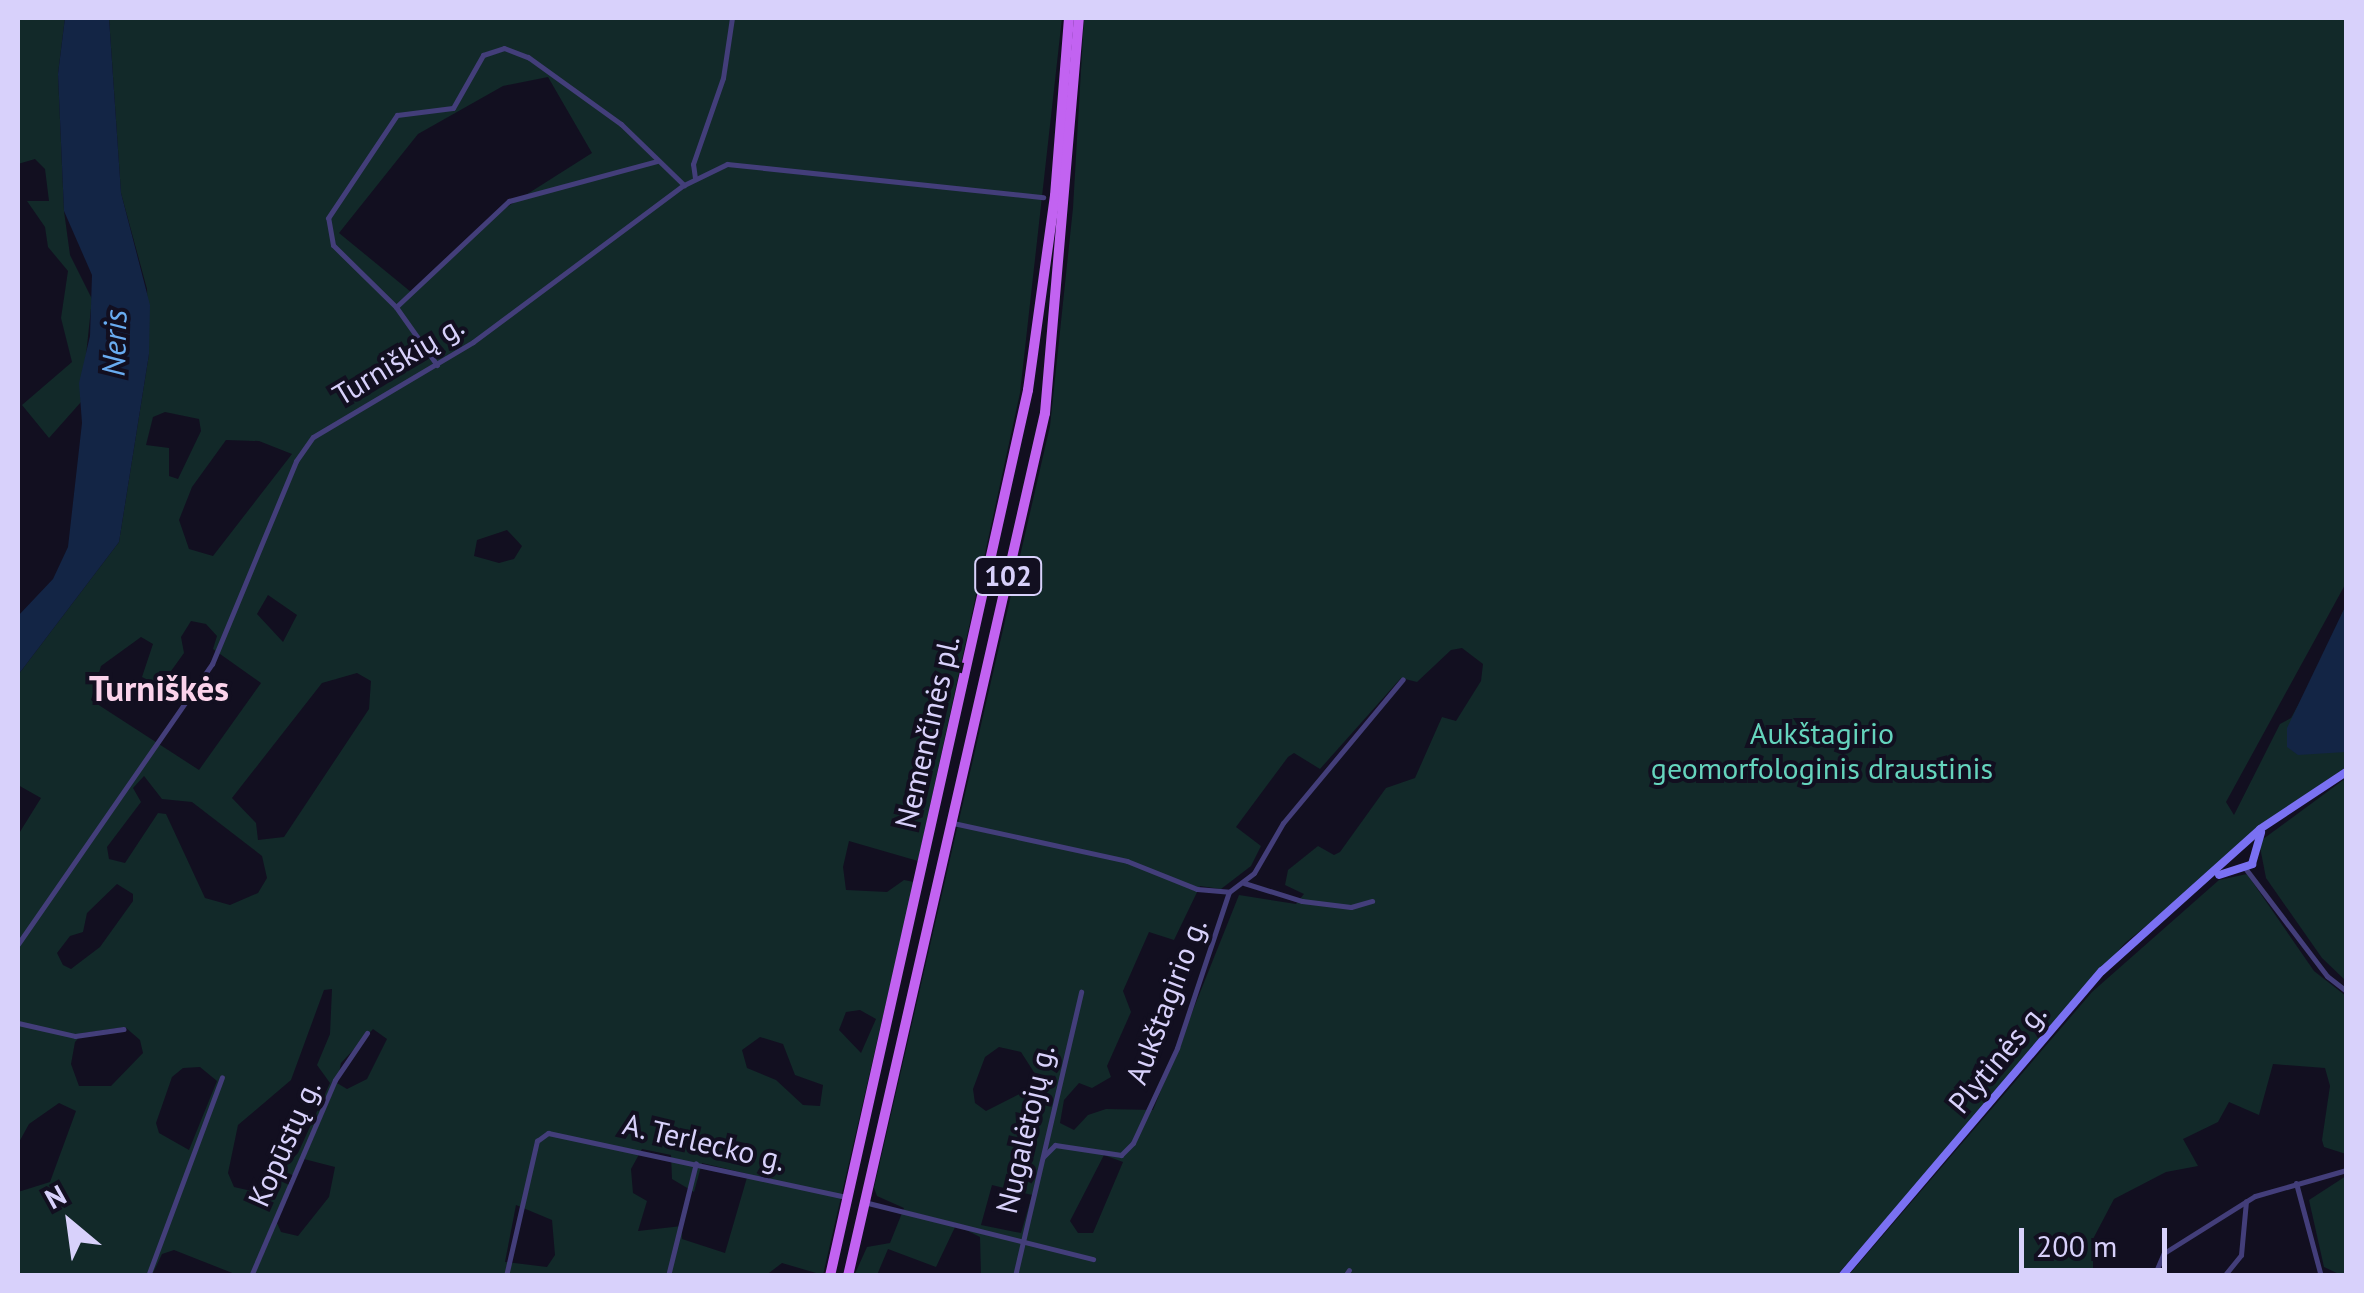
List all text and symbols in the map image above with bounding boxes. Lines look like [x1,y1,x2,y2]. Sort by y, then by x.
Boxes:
street label: Turniškių g. [326,307,470,413]
water label: Neris [94,309,134,377]
road number: 102 [973,553,1043,599]
street label: Nemenčinės pl. [887,632,967,832]
district label: Turniškės [89,667,229,709]
park label: Aukštagirio geomorfologinis draustinis [1651,715,1993,786]
street label: Aukštagirio g. [1118,913,1214,1089]
street label: Plytinės g. [1941,996,2053,1120]
street label: Nugalėtojų g. [988,1041,1062,1217]
street label: Kopūstų g. [240,1074,328,1212]
street label: A. Terlecko g. [618,1105,790,1179]
north arrow [20,1173,120,1273]
text: N [38,1176,72,1217]
scale bar [2024,1208,2172,1270]
text: 200 m [2036,1226,2117,1265]

